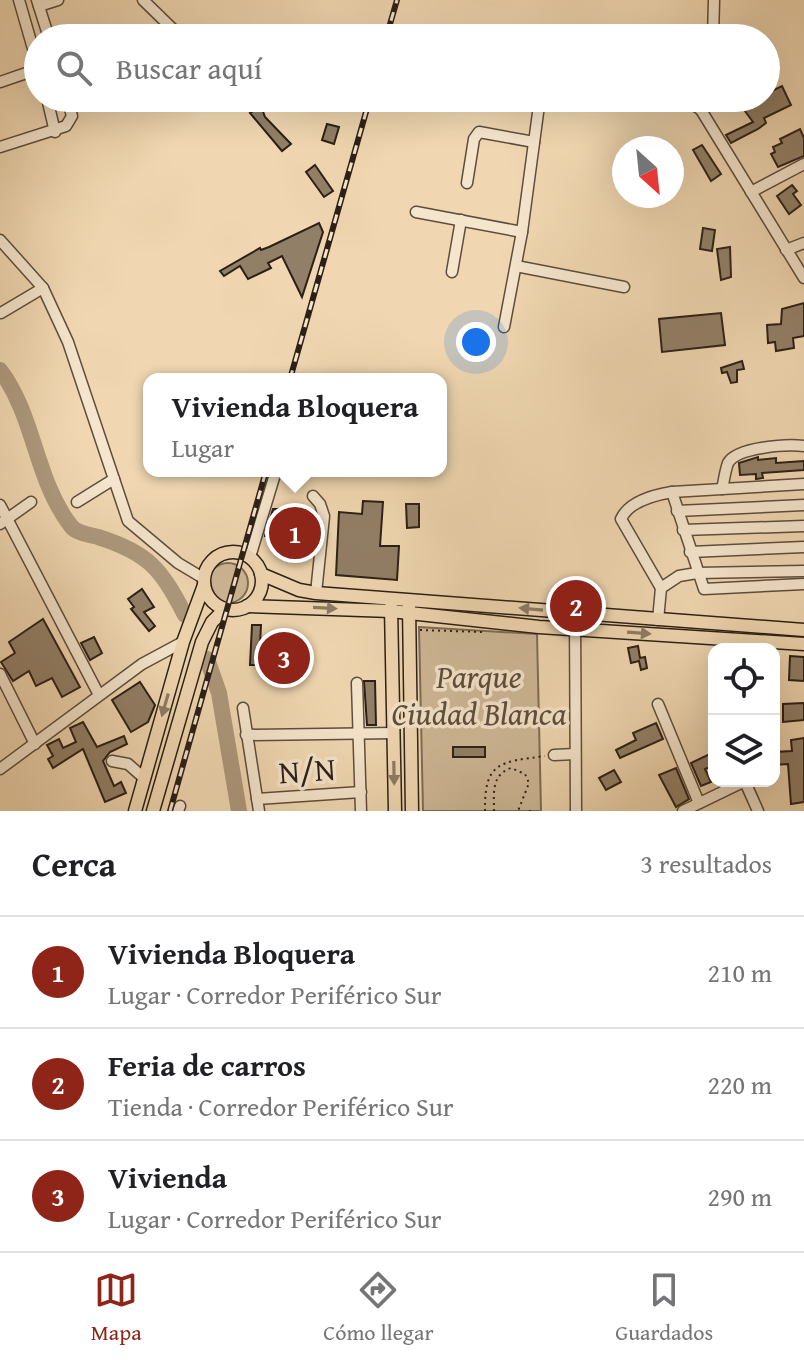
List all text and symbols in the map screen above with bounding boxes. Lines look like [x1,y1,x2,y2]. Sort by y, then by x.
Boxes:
search box [24,24,780,112]
icon: search [52,46,96,90]
text: Buscar aquí [116,46,262,90]
north arrow [612,136,684,208]
your location [456,322,496,362]
popup [143,373,447,477]
text: Vivienda Bloquera [171,384,419,428]
text: Lugar [171,428,234,467]
pin: 1 [269,503,321,563]
pin: 2 [550,576,602,636]
one-way arrow [313,602,338,615]
one-way arrow [518,603,543,616]
one-way arrow [627,627,652,640]
pin: 3 [258,628,310,688]
map controls [708,643,780,787]
button: locate [708,643,780,715]
park label: Parque Ciudad Blanca [392,653,567,737]
one-way arrow [159,692,171,717]
button: layers [708,715,780,787]
street label: N/N [277,745,337,795]
one-way arrow [388,761,401,786]
text: Cerca [32,839,116,888]
text: 3 resultados [641,844,772,883]
text: Vivienda Bloquera [108,931,355,975]
text: 1 [51,953,65,992]
text: 210 m [707,953,772,992]
text: Lugar · Corredor Periférico Sur [108,975,441,1014]
text: Feria de carros [108,1043,306,1087]
text: 2 [51,1065,65,1104]
text: 220 m [707,1065,772,1104]
text: Tienda · Corredor Periférico Sur [108,1087,454,1126]
text: Vivienda [108,1155,227,1199]
text: 3 [51,1177,65,1216]
text: 290 m [707,1177,772,1216]
text: Lugar · Corredor Periférico Sur [108,1199,441,1238]
tab: Mapa [91,1268,142,1348]
tab: Cómo llegar [323,1268,434,1348]
tab: Guardados [615,1268,713,1348]

